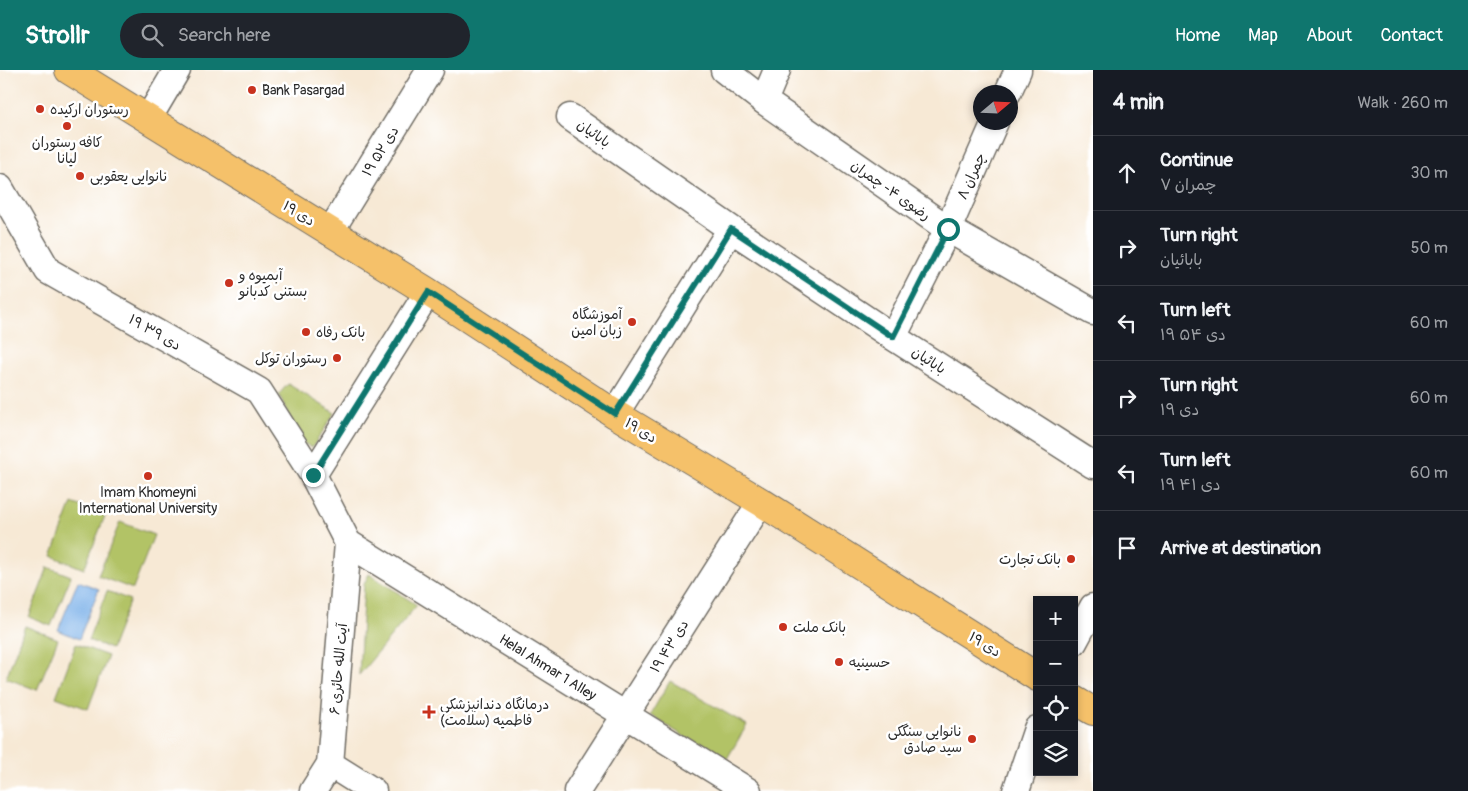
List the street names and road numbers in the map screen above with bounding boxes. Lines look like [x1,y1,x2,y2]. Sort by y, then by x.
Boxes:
street label: بابائیان [574,116,614,151]
street label: ۱۹ دی ۵۲ [358,123,402,180]
street label: چمران ۸ [954,150,990,203]
street label: رضوی ۴- چمران [847,157,934,225]
street label: ۱۹ دی [280,197,318,230]
street label: ۱۹ دی ۳۹ [126,311,184,354]
street label: بابائیان [909,343,949,378]
street label: ۱۹ دی [622,414,660,447]
street label: ۱۹ دی ۴۳ [646,617,692,676]
street label: آیت الله حائری ۶ [326,622,351,715]
street label: ۱۹ دی [966,628,1004,661]
street label: Helal Ahmar 1 Alley [496,631,599,704]

